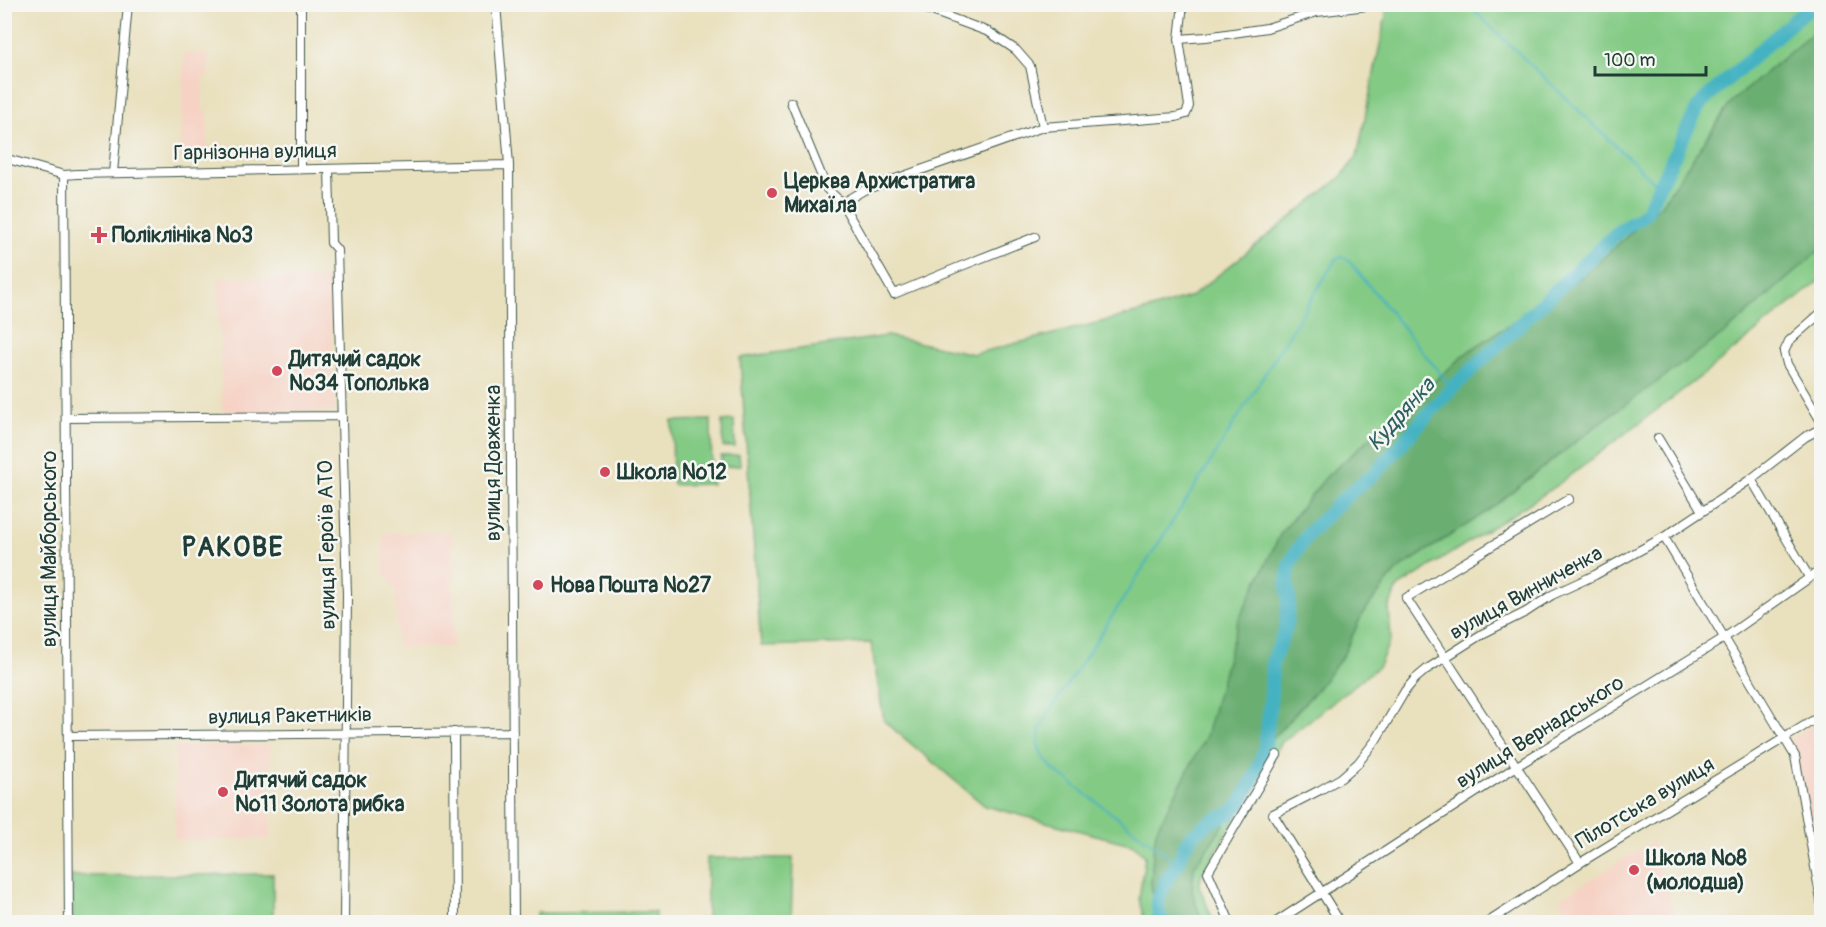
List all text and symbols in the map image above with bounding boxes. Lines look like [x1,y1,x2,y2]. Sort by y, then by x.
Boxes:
scale bar [1595,39,1706,77]
text: 100 m [1604,49,1656,72]
street label: Гарнізонна вулиця [173,137,337,167]
place label: Церква Архистратига Михаїла [784,168,976,219]
marker: Церква Архистратига Михаїла [765,186,779,200]
place label: Поліклініка №3 [112,222,253,249]
marker: Поліклініка №3 [90,226,108,244]
place label: Дитячий садок №34 Тополька [287,346,429,397]
marker: Дитячий садок №34 Тополька [270,364,284,378]
water label: Кудрянка [1361,370,1442,456]
street label: вулиця Довженка [480,385,507,541]
street label: вулиця Майборського [36,451,63,647]
place label: Школа №12 [616,459,727,486]
street label: вулиця Героїв АТО [312,460,342,630]
marker: Школа №12 [598,465,612,479]
district label: РАКОВЕ [182,531,284,564]
street label: вулиця Винниченка [1445,540,1607,646]
place label: Нова Пошта №27 [550,572,712,599]
marker: Нова Пошта №27 [531,578,545,592]
street label: вулиця Вернадського [1451,669,1629,795]
street label: вулиця Ракетників [208,701,372,731]
street label: Пілотська вулиця [1571,751,1719,855]
place label: Дитячий садок №11 Золота рибка [233,767,405,818]
marker: Дитячий садок №11 Золота рибка [216,785,230,799]
place label: Школа №8 (молодша) [1645,845,1747,896]
marker: Школа №8 (молодша) [1627,863,1641,877]

